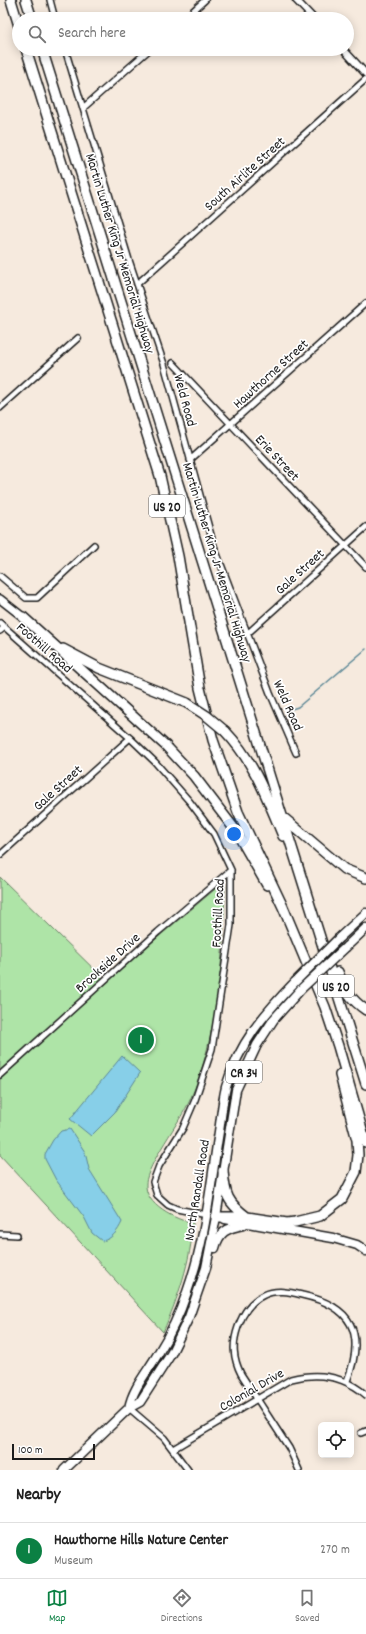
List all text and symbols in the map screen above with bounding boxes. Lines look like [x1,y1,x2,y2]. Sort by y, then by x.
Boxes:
search box [12,12,354,56]
icon: search [26,23,48,45]
text: Search here [58,23,126,45]
street label: South Airlite Street [200,133,290,216]
street label: Martin Luther King Jr Memorial Highway [79,151,159,356]
street label: Hawthorne Street [229,335,314,414]
street label: Weld Road [167,372,201,429]
street label: Erie Street [250,431,303,486]
street label: Martin Luther King Jr Memorial Highway [176,460,256,665]
road number: US 20 [149,495,185,517]
street label: Gale Street [271,545,329,600]
street label: Foothill Road [11,618,76,679]
street label: Weld Road [267,677,307,734]
street label: Gale Street [29,761,87,816]
your location [224,824,244,844]
street label: Foothill Road [207,878,231,948]
street label: Brookside Drive [71,929,145,998]
road number: US 20 [318,975,354,997]
pin: 1 [128,1025,154,1055]
road number: CR 34 [226,1061,262,1083]
street label: North Randall Road [180,1138,216,1242]
street label: Colonial Drive [216,1364,288,1417]
map controls [318,1422,354,1458]
button: locate [318,1422,354,1458]
scale bar [12,1442,95,1461]
text: 100 m [18,1443,42,1459]
text: Nearby [16,1484,60,1508]
text: Hawthorne Hills Nature Center [54,1530,228,1552]
text: 1 [28,1541,30,1560]
text: 270 m [320,1541,350,1560]
text: Museum [54,1552,93,1571]
tab: Map [46,1587,68,1627]
tab: Directions [161,1587,203,1627]
tab: Saved [295,1587,320,1627]

